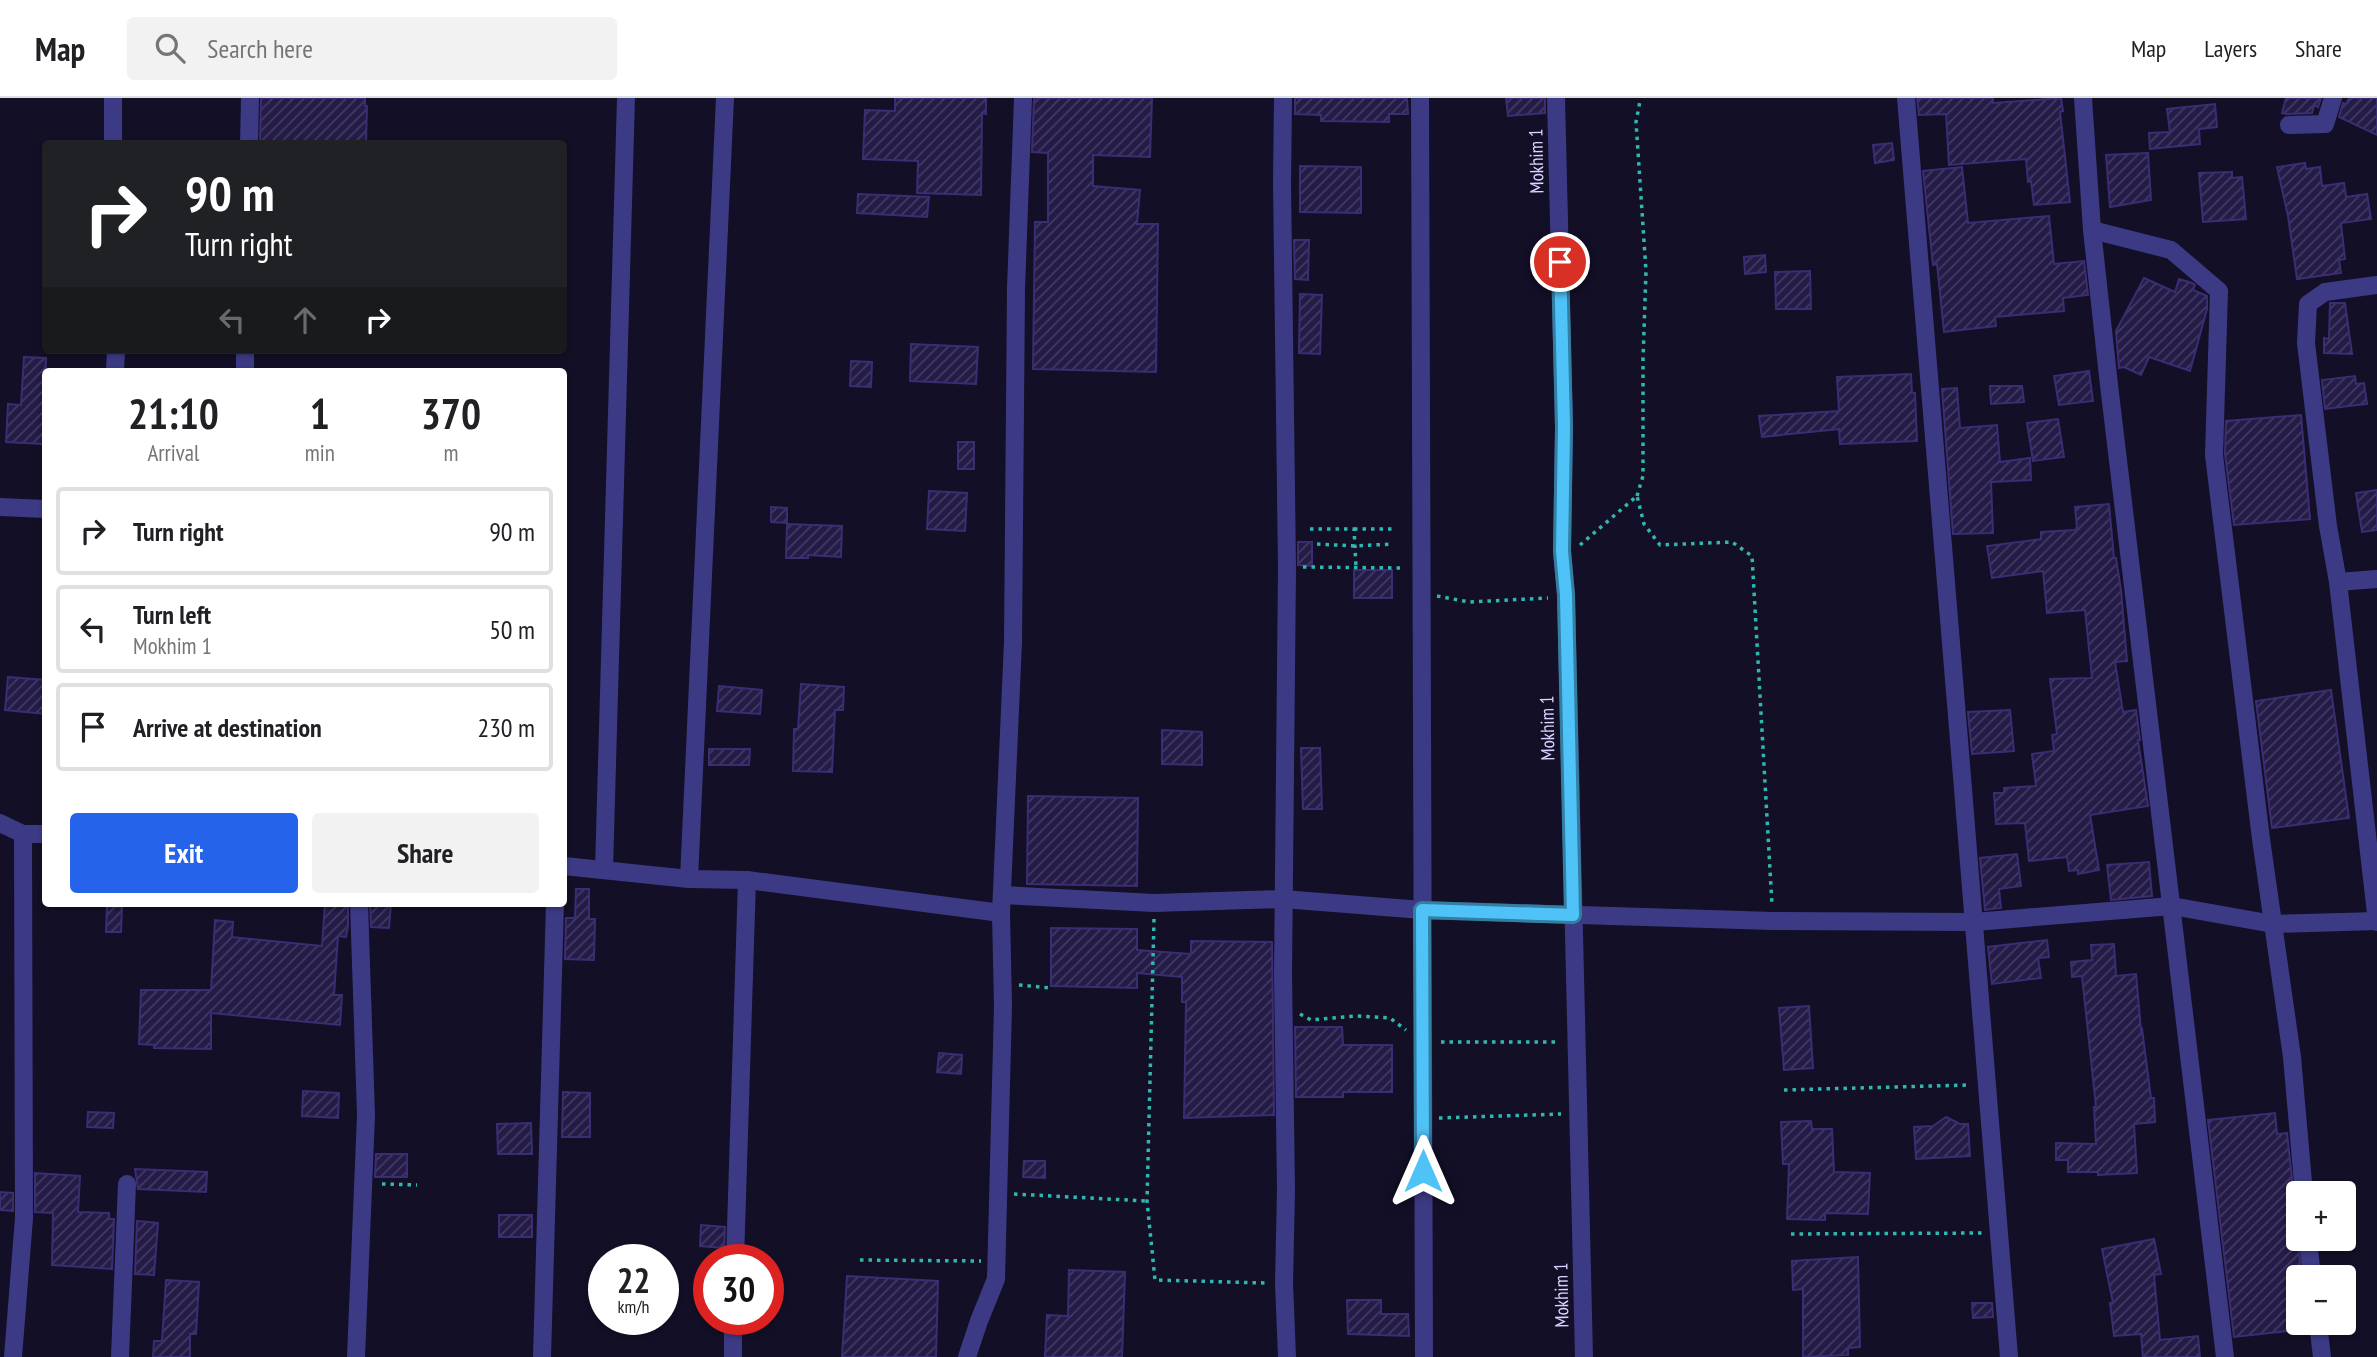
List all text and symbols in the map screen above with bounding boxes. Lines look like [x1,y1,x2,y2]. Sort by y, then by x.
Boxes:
search box [127,17,617,80]
text: Map [35,27,85,70]
icon: search [151,29,189,67]
text: Search here [207,32,313,65]
text: Map [2131,33,2166,64]
text: Layers [2204,33,2257,64]
text: Share [2295,33,2342,64]
street label: Mokhim 1 [1523,128,1549,194]
text: 90 m [185,161,274,225]
icon: right [70,168,161,259]
text: Turn right [185,223,293,265]
pin [1530,232,1590,292]
icon: arrive [1541,243,1579,281]
icon: left [213,301,251,339]
icon: ahead [286,301,324,339]
icon: right [359,301,397,339]
text: 21:10 [128,386,219,441]
text: 1 [310,386,330,441]
text: 370 [421,386,481,441]
text: Arrival [147,438,199,467]
text: min [305,438,335,467]
text: m [443,438,458,467]
icon: right [74,512,112,550]
text: Turn right [133,515,224,548]
text: 90 m [489,515,535,548]
text: Turn left [133,598,211,631]
icon: left [74,610,112,648]
text: 50 m [489,613,535,646]
text: Mokhim 1 [133,631,212,660]
street label: Mokhim 1 [1534,695,1560,761]
icon: arrive [74,708,112,746]
text: Arrive at destination [133,711,322,744]
text: 230 m [477,711,535,744]
button: Exit [70,813,298,893]
button: Share [312,813,539,893]
position arrow [1386,1134,1460,1208]
map controls [2286,1181,2356,1335]
button: + [2286,1181,2356,1251]
speed limit sign: 30 [693,1244,784,1335]
text: 22 [617,1257,650,1303]
street label: Mokhim 1 [1548,1262,1574,1328]
button: − [2286,1265,2356,1335]
text: km/h [618,1295,649,1318]

